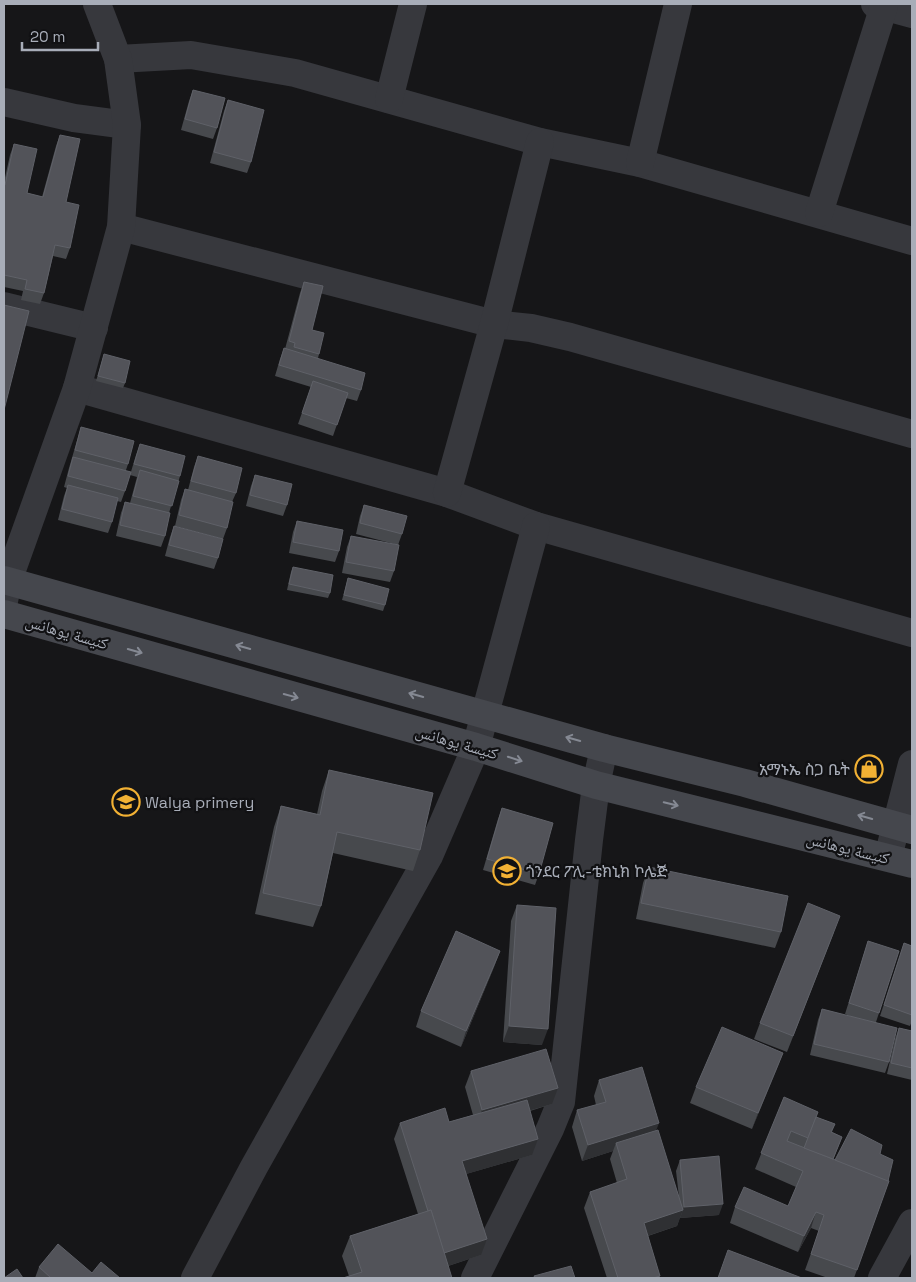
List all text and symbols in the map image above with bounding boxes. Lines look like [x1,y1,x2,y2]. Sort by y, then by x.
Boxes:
scale bar [22,20,99,52]
text: 20 m [30,27,65,46]
street label: كنيسة يوهانس [23,611,111,654]
one-way arrow [236,641,252,651]
one-way arrow [126,647,142,657]
one-way arrow [409,690,425,700]
one-way arrow [283,691,299,701]
street label: كنيسة يوهانس [413,721,501,764]
one-way arrow [565,734,581,744]
shop icon: አማኑኤ ስጋ ቤት [854,754,884,784]
one-way arrow [506,755,522,765]
place label: አማኑኤ ስጋ ቤት [759,759,850,780]
school or university icon: Walya primery [111,787,141,817]
place label: Walya primery [145,792,254,813]
one-way arrow [662,800,678,809]
one-way arrow [858,812,874,821]
street label: كنيسة يوهانس [804,828,892,869]
school or university icon: ጎንደር ፖሊ-ቴክኒክ ኮሌጅ [492,856,522,886]
place label: ጎንደር ፖሊ-ቴክኒክ ኮሌጅ [526,861,668,882]

